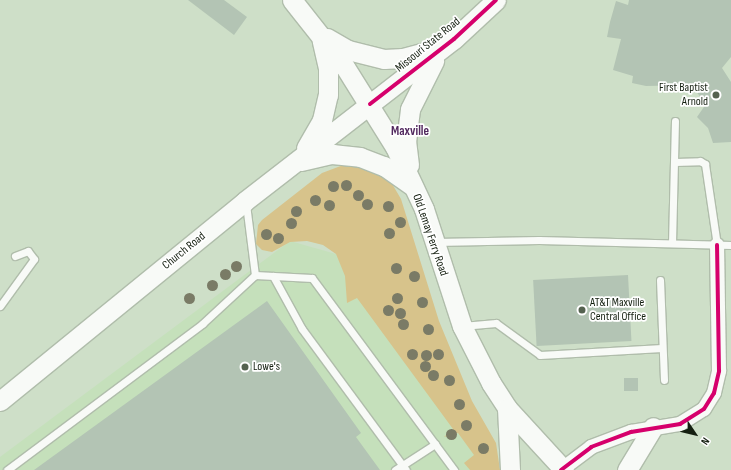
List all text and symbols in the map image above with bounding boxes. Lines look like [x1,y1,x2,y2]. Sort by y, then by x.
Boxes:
street label: Missouri State Road [393,15,463,75]
place label: First Baptist Arnold [659,81,708,109]
marker: First Baptist Arnold [711,90,721,100]
district label: Maxville [391,123,429,139]
street label: Old Lemay Ferry Road [409,192,451,278]
street label: Church Road [160,229,208,273]
place label: AT&T Maxville Central Office [590,296,646,324]
marker: AT&T Maxville Central Office [577,305,587,315]
place label: Lowe's [253,360,280,374]
marker: Lowe's [240,362,250,372]
north arrow [675,414,715,454]
text: N [698,435,712,447]

